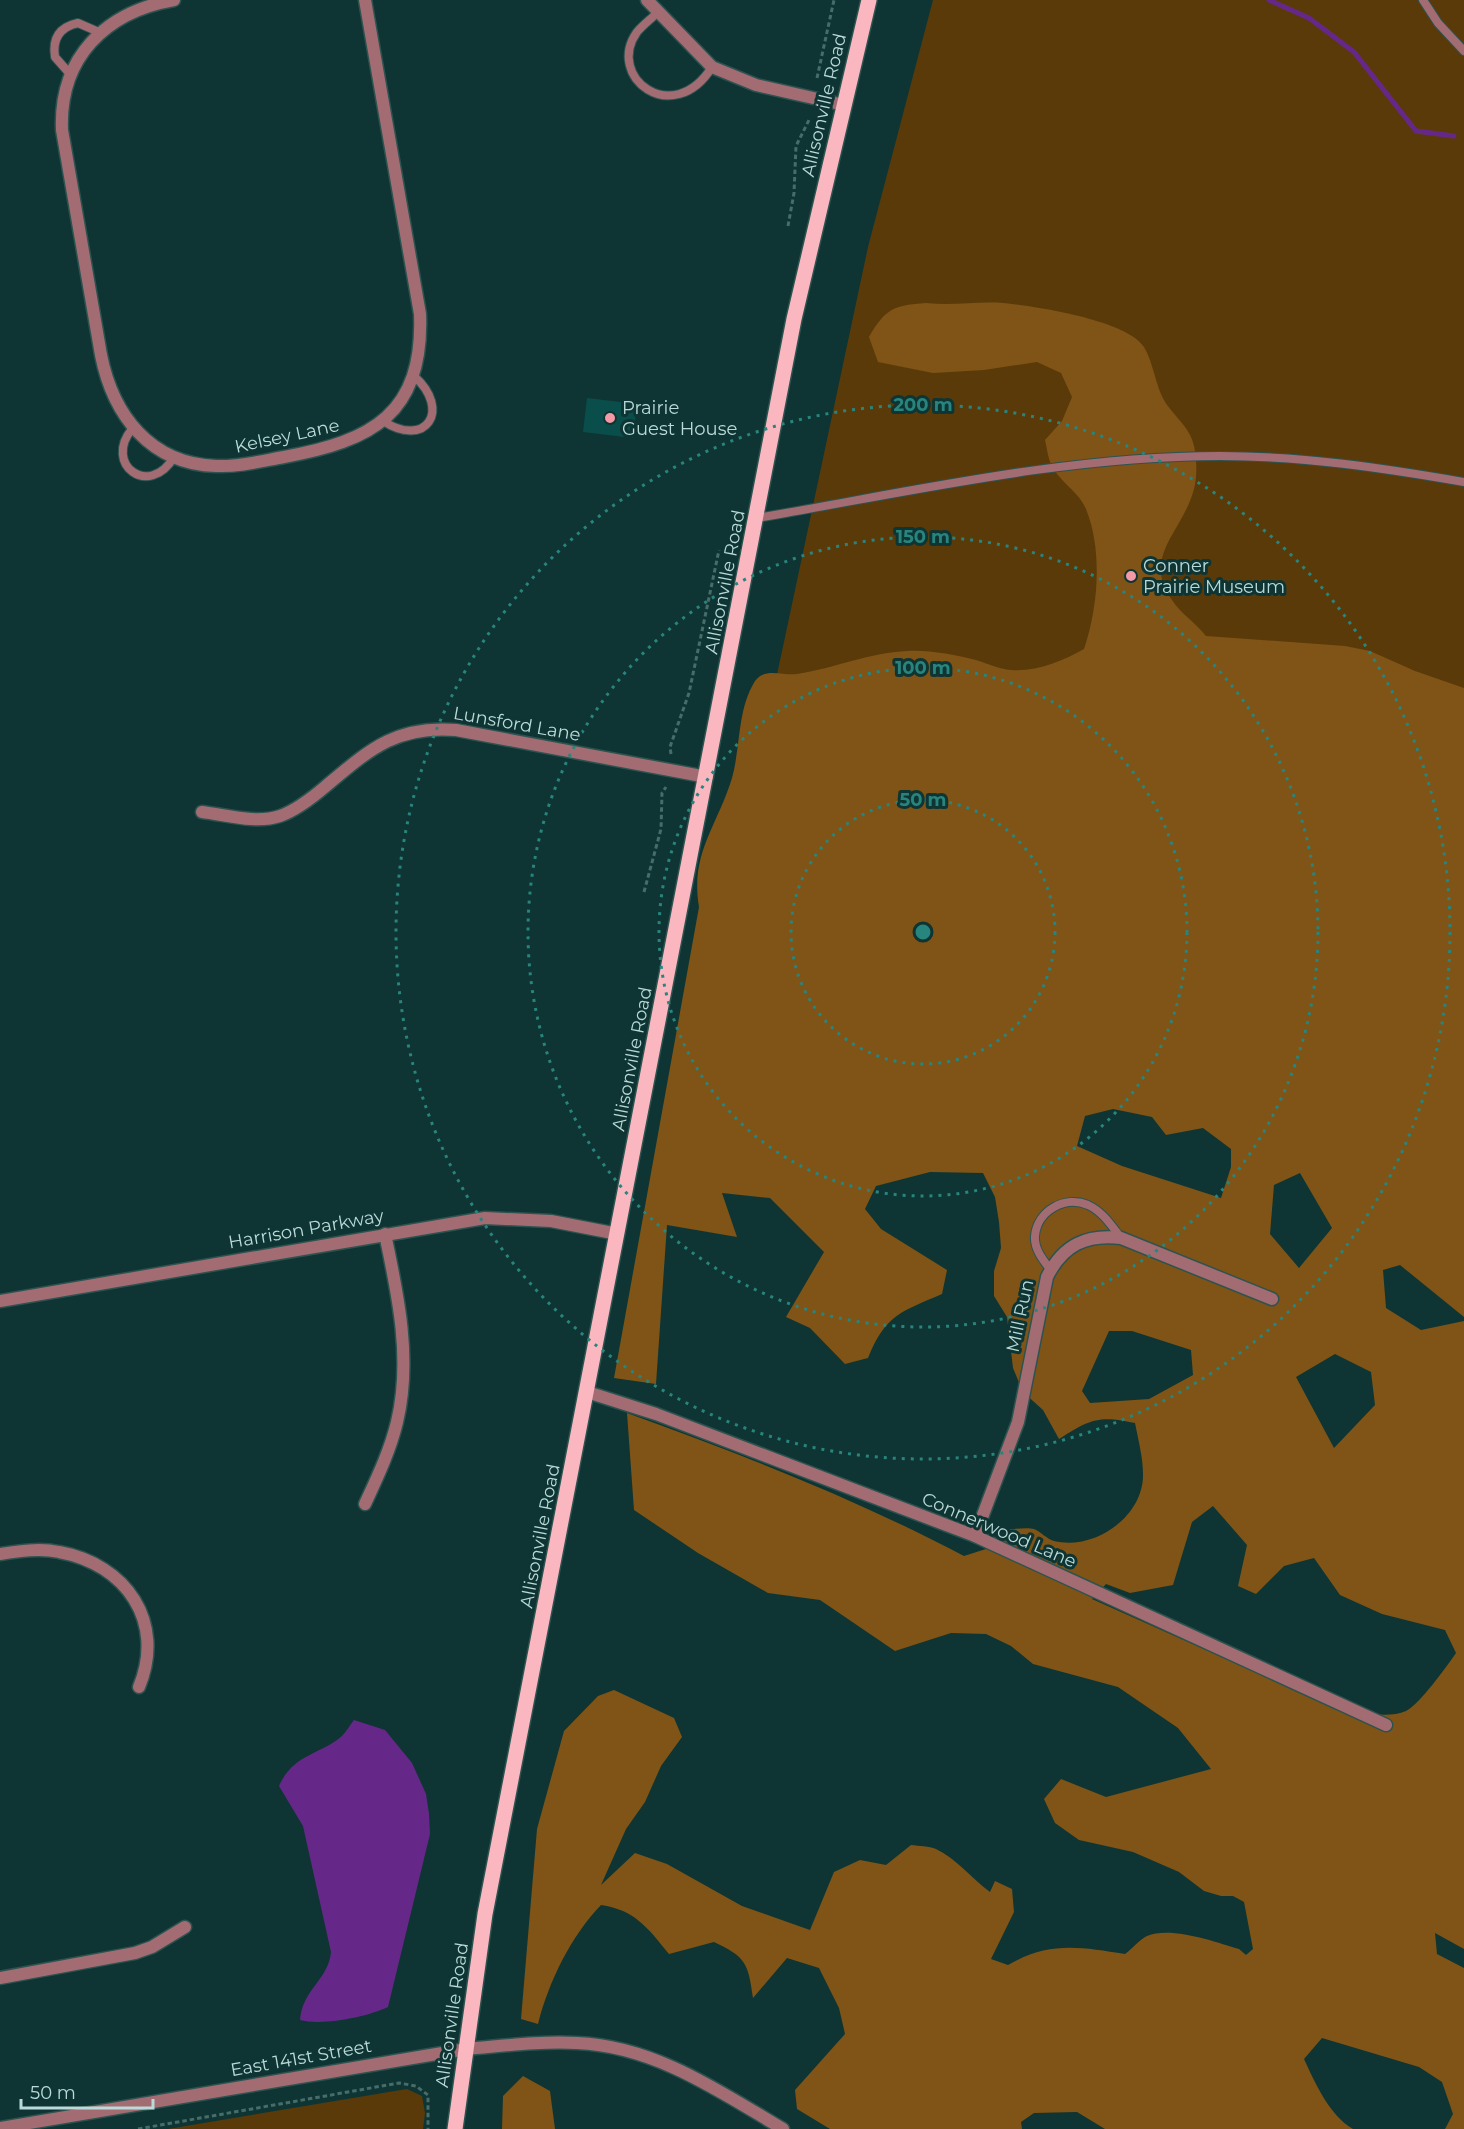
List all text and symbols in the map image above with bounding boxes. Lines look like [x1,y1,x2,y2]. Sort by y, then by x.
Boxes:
street label: Allisonville Road [797,31,851,179]
text: 200 m [893,394,953,416]
place label: Prairie Guest House [622,397,737,440]
marker: Prairie Guest House [603,411,617,425]
street label: Kelsey Lane [233,414,341,458]
street label: Allisonville Road [700,508,750,656]
text: 150 m [896,526,950,548]
place label: Conner Prairie Museum [1143,555,1285,598]
marker: Conner Prairie Museum [1124,569,1138,583]
text: 100 m [895,657,951,679]
street label: Lunsford Lane [452,702,583,746]
text: 50 m [900,789,946,811]
centre of rings [913,922,933,942]
street label: Allisonville Road [607,985,657,1133]
street label: Harrison Parkway [227,1204,386,1253]
street label: Mill Run [1002,1278,1038,1354]
street label: Allisonville Road [515,1462,565,1610]
street label: Connerwood Lane [918,1488,1080,1573]
street label: Allisonville Road [431,1941,473,2089]
street label: East 141st Street [229,2035,373,2081]
scale bar [21,2072,153,2110]
text: 50 m [30,2082,76,2104]

